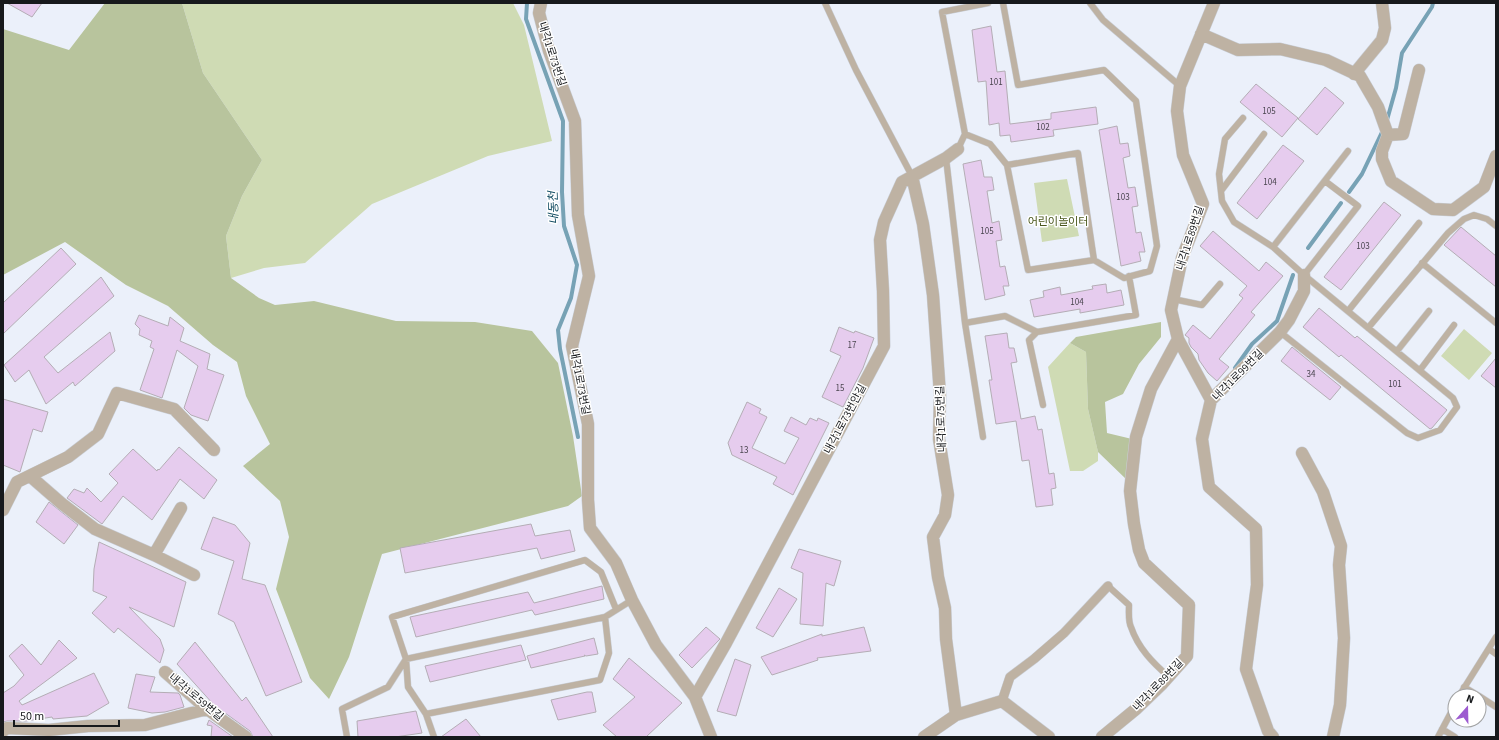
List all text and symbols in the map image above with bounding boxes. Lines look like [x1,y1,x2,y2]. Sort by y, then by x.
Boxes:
street label: 내각1로73번길 [535,20,569,88]
house number: 101 [989,76,1003,89]
house number: 105 [1262,105,1276,118]
house number: 102 [1036,121,1050,134]
house number: 104 [1263,176,1277,189]
water label: 내동천 [545,189,563,225]
house number: 103 [1116,191,1130,204]
street label: 내각1로89번길 [1173,204,1207,272]
park label: 어린이놀이터 [1028,214,1088,229]
house number: 105 [980,225,994,238]
house number: 103 [1356,240,1370,253]
house number: 104 [1070,296,1084,309]
house number: 17 [848,339,857,352]
street label: 내각1로99번길 [1209,346,1267,404]
street label: 내각1로73번길 [566,348,594,416]
house number: 34 [1307,368,1316,381]
house number: 101 [1388,378,1402,391]
street label: 내각1로73번안길 [820,381,870,457]
house number: 15 [836,382,845,395]
street label: 내각1로75번길 [932,385,950,453]
house number: 13 [740,444,749,457]
street label: 내각1로89번길 [1129,656,1187,714]
street label: 내각1로59번길 [166,670,226,724]
north arrow [1447,688,1487,728]
text: N [1464,691,1476,707]
scale bar [14,702,119,728]
text: 50 m [20,708,44,725]

